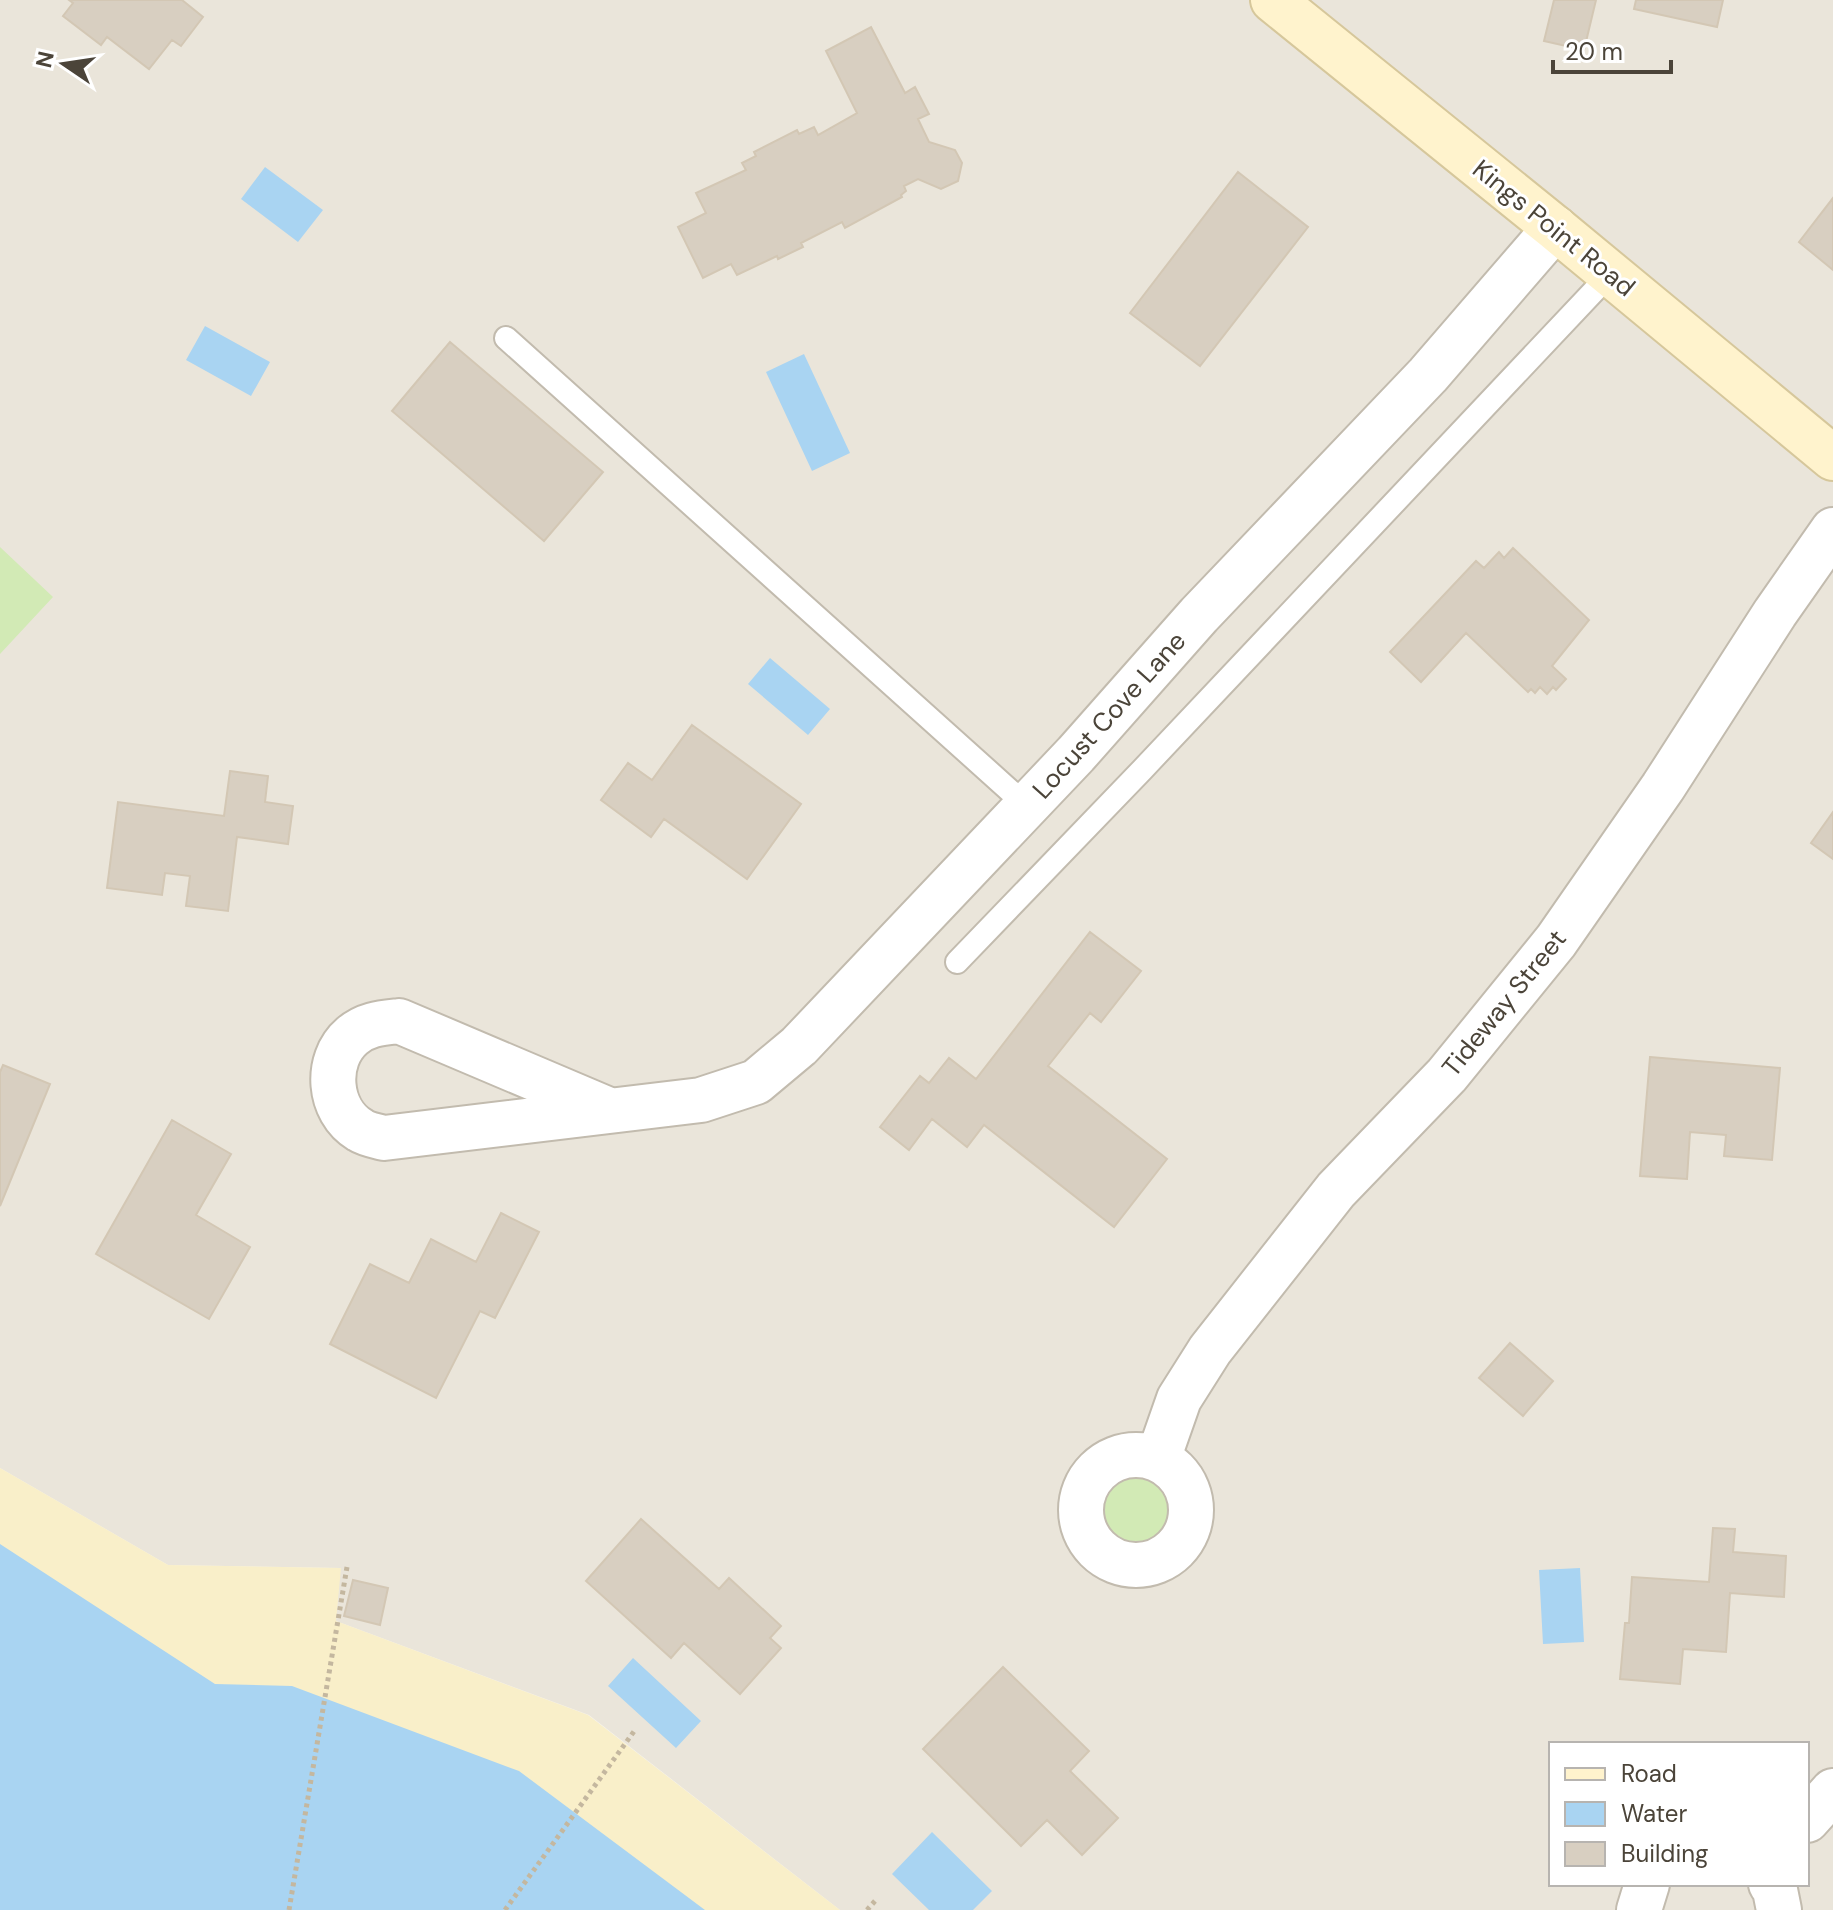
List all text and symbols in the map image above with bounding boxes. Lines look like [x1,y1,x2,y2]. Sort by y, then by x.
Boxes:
north arrow [24,24,104,104]
scale bar [1553,24,1671,74]
text: 20 m [1565,36,1623,67]
text: N [29,49,61,71]
street label: Kings Point Road [1466,152,1642,304]
street label: Locust Cove Lane [1025,624,1193,806]
street label: Tideway Street [1434,923,1574,1083]
legend [1549,1742,1809,1886]
text: Road [1621,1758,1677,1789]
text: Water [1621,1798,1687,1829]
text: Building [1621,1838,1708,1869]

